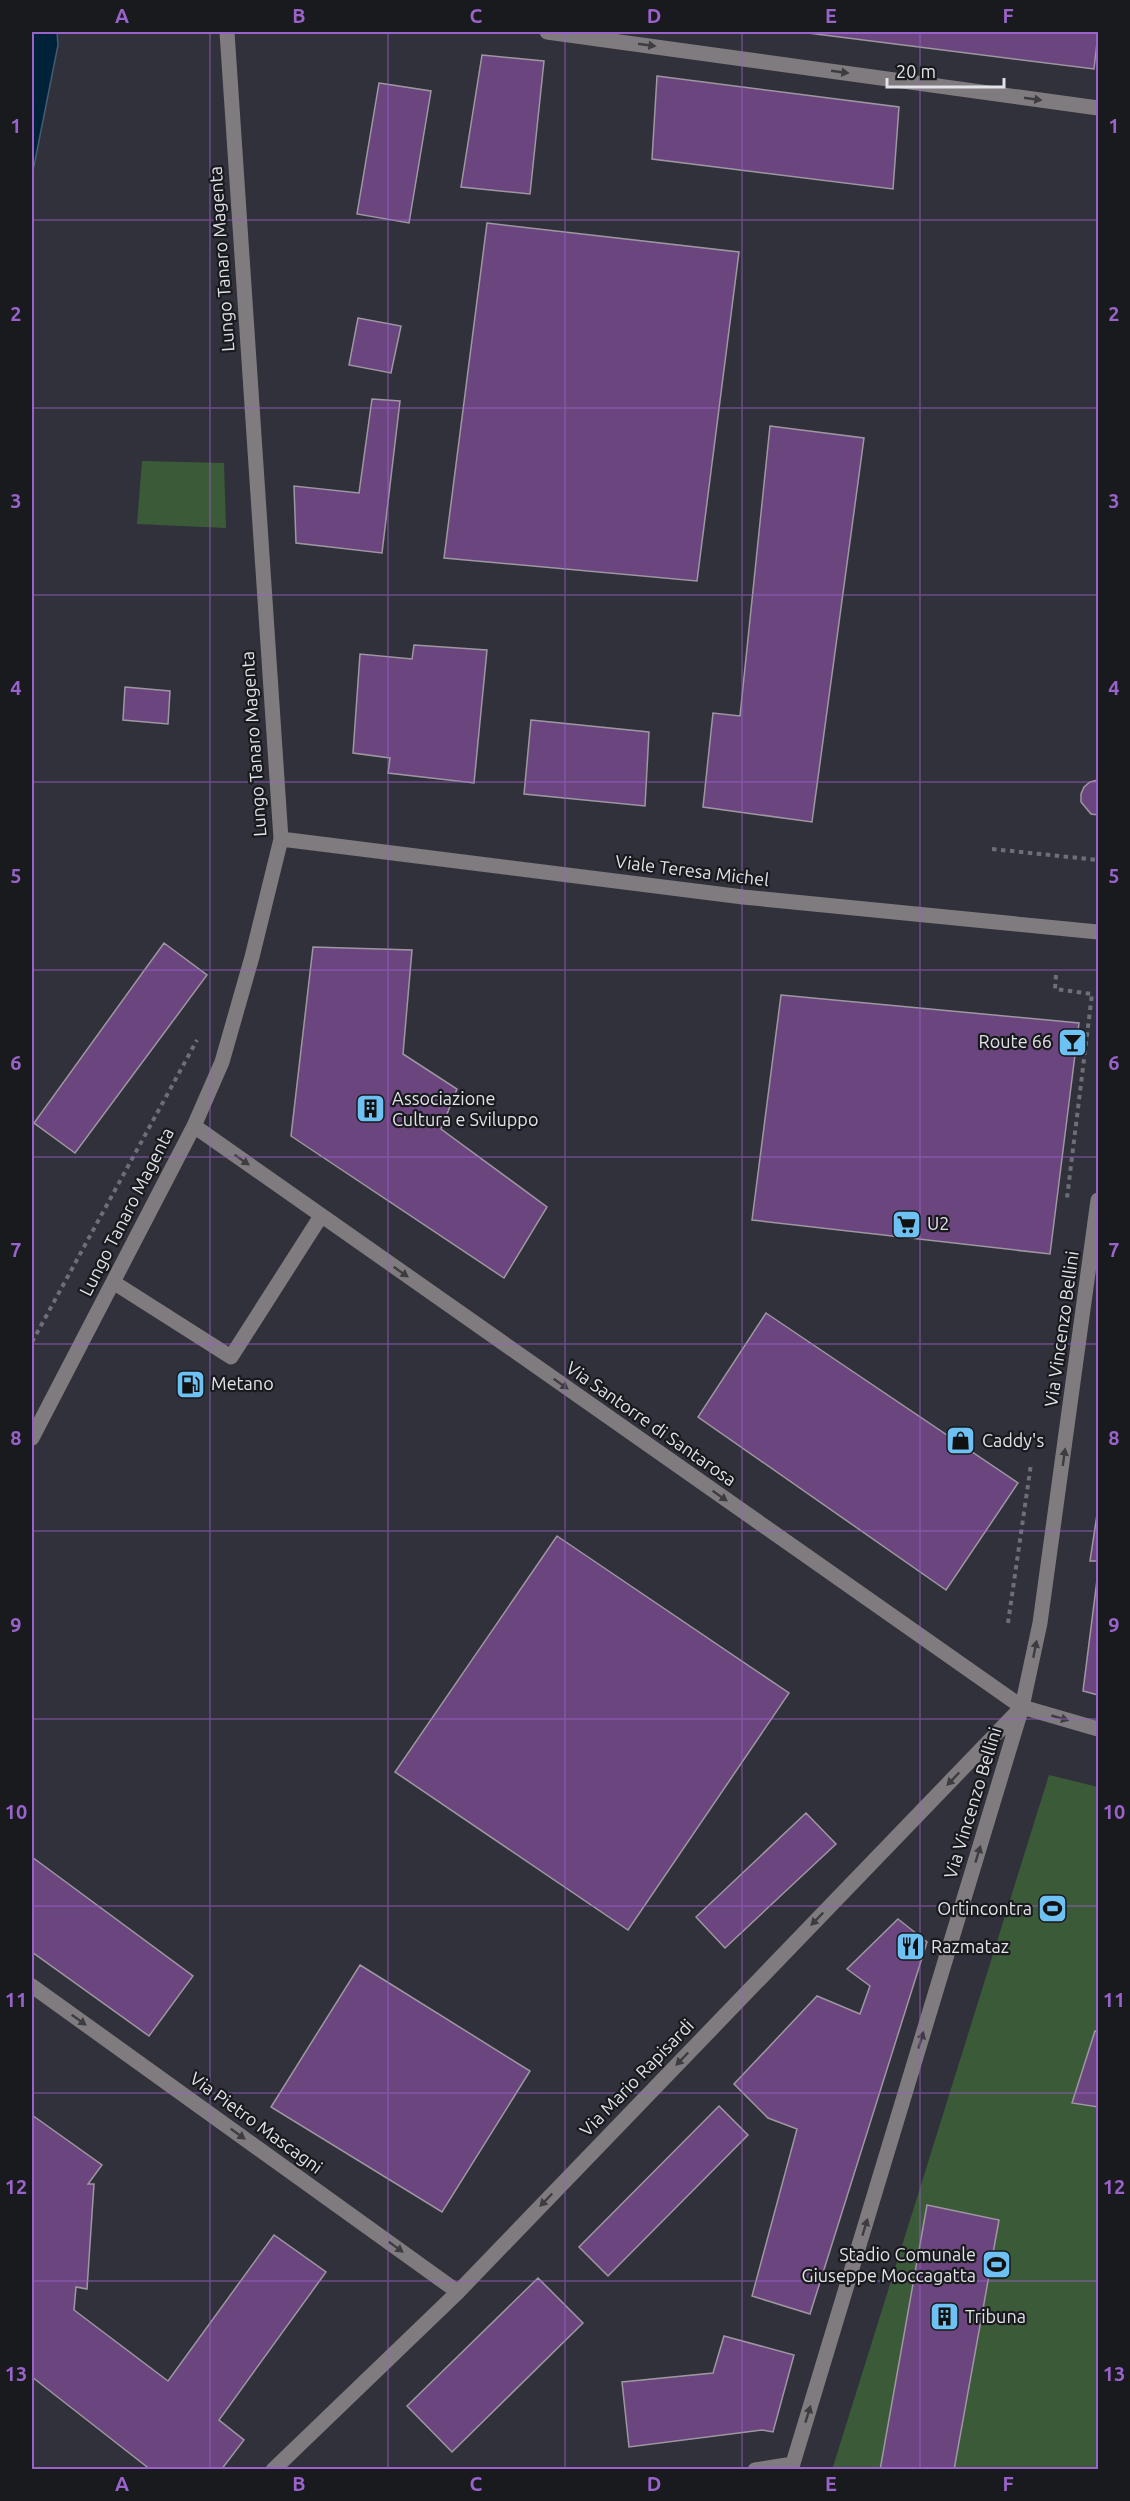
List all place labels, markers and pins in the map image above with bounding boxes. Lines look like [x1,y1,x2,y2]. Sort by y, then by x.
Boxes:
bar icon: Route 66 [1057,1026,1089,1058]
place label: Route 66 [979,1031,1052,1051]
place label: Associazione Cultura e Sviluppo [392,1088,538,1129]
building icon: Associazione Cultura e Sviluppo [355,1093,387,1125]
supermarket icon: U2 [890,1208,922,1240]
place label: U2 [927,1213,949,1233]
fuel station icon: Metano [174,1368,206,1400]
place label: Metano [211,1373,274,1393]
shop icon: Caddy's [945,1425,977,1457]
place label: Caddy's [982,1430,1044,1450]
sports icon: Ortincontra [1037,1893,1069,1925]
place label: Ortincontra [937,1898,1032,1918]
restaurant icon: Razmataz [894,1931,926,1963]
place label: Razmataz [931,1936,1009,1956]
place label: Stadio Comunale Giuseppe Moccagatta [802,2244,976,2285]
sports icon: Stadio Comunale Giuseppe Moccagatta [981,2249,1013,2281]
building icon: Tribuna [928,2301,960,2333]
place label: Tribuna [965,2306,1026,2326]

